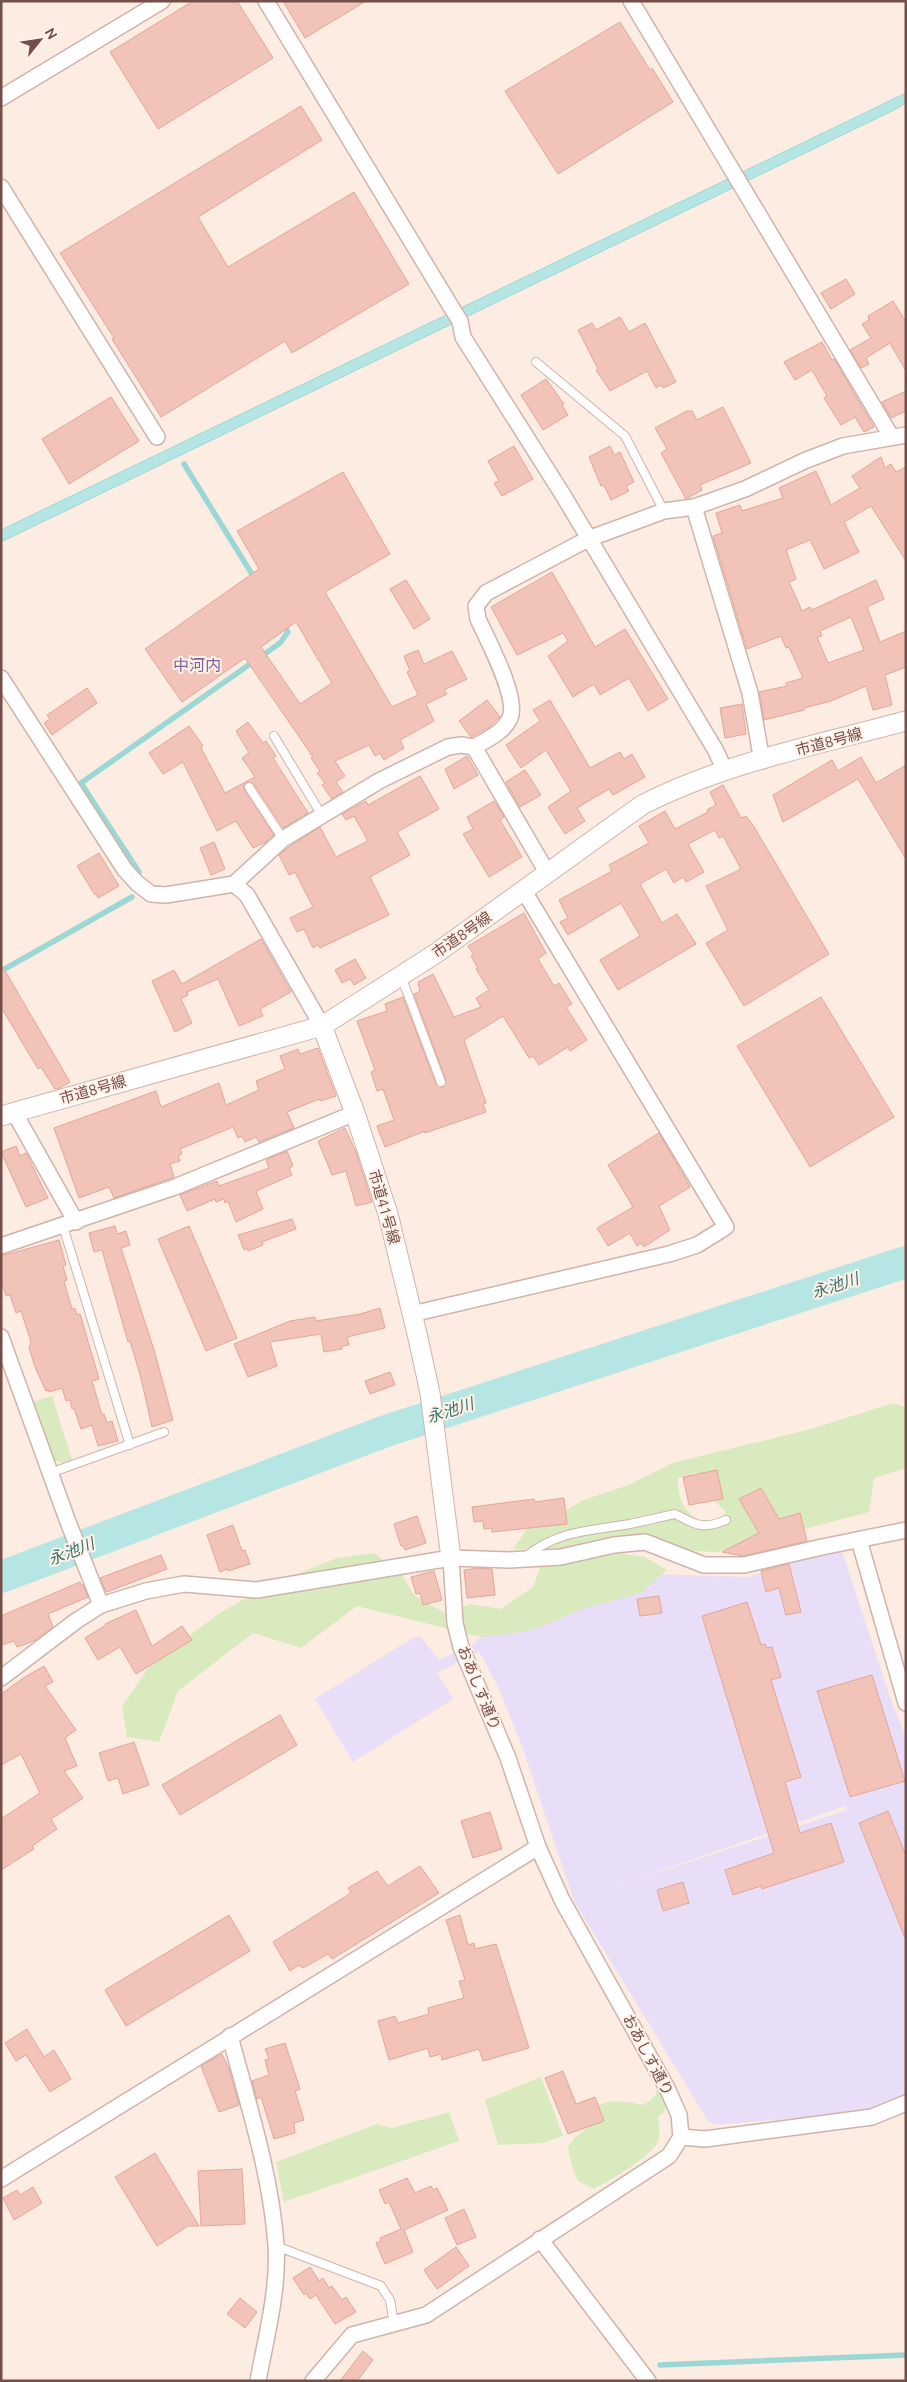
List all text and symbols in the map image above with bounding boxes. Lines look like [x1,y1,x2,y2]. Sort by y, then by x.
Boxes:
north arrow [15,15,65,65]
text: N [42,25,61,42]
district label: 中河内 [173,656,221,674]
street label: 市道8号線 [794,724,864,759]
street label: 市道8号線 [429,908,495,961]
street label: 市道8号線 [58,1072,128,1107]
street label: 市道41号線 [366,1168,403,1246]
water label: 永池川 [809,1268,863,1301]
water label: 永池川 [424,1393,478,1426]
water label: 永池川 [45,1533,98,1568]
street label: おあしす通り [455,1643,504,1733]
street label: おあしす通り [620,2011,677,2098]

